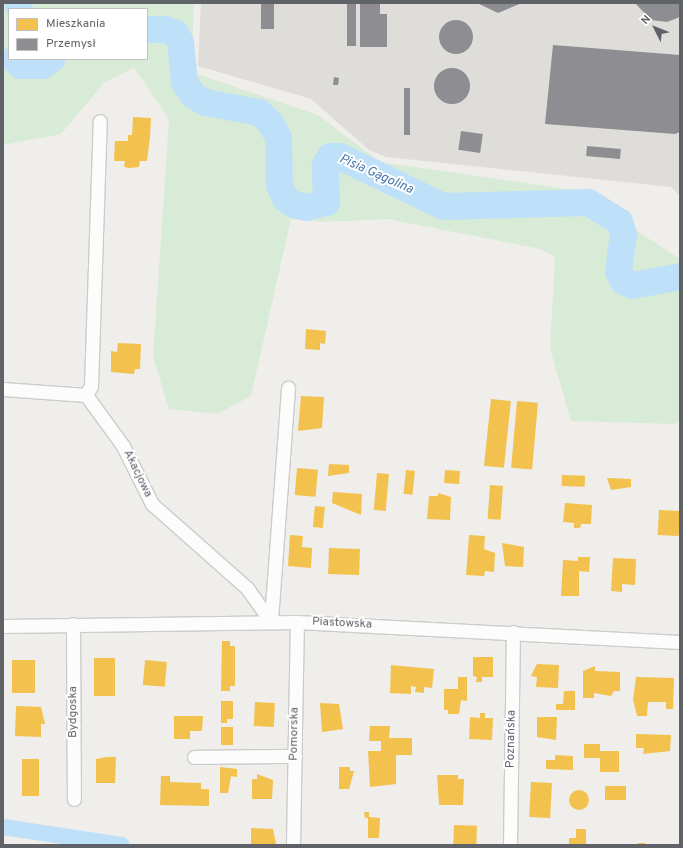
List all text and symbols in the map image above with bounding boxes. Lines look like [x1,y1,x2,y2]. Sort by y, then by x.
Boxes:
legend [8,8,148,60]
north arrow [635,8,675,48]
text: N [638,12,654,28]
text: Mieszkania [46,16,105,32]
text: Przemysł [46,36,96,52]
water label: Pisia Gągolina [337,152,415,198]
street label: Akacjowa [119,448,155,500]
street label: Piastowska [312,615,372,633]
street label: Bydgoska [67,686,81,738]
street label: Pomorska [287,707,303,761]
street label: Poznańska [504,710,520,768]

